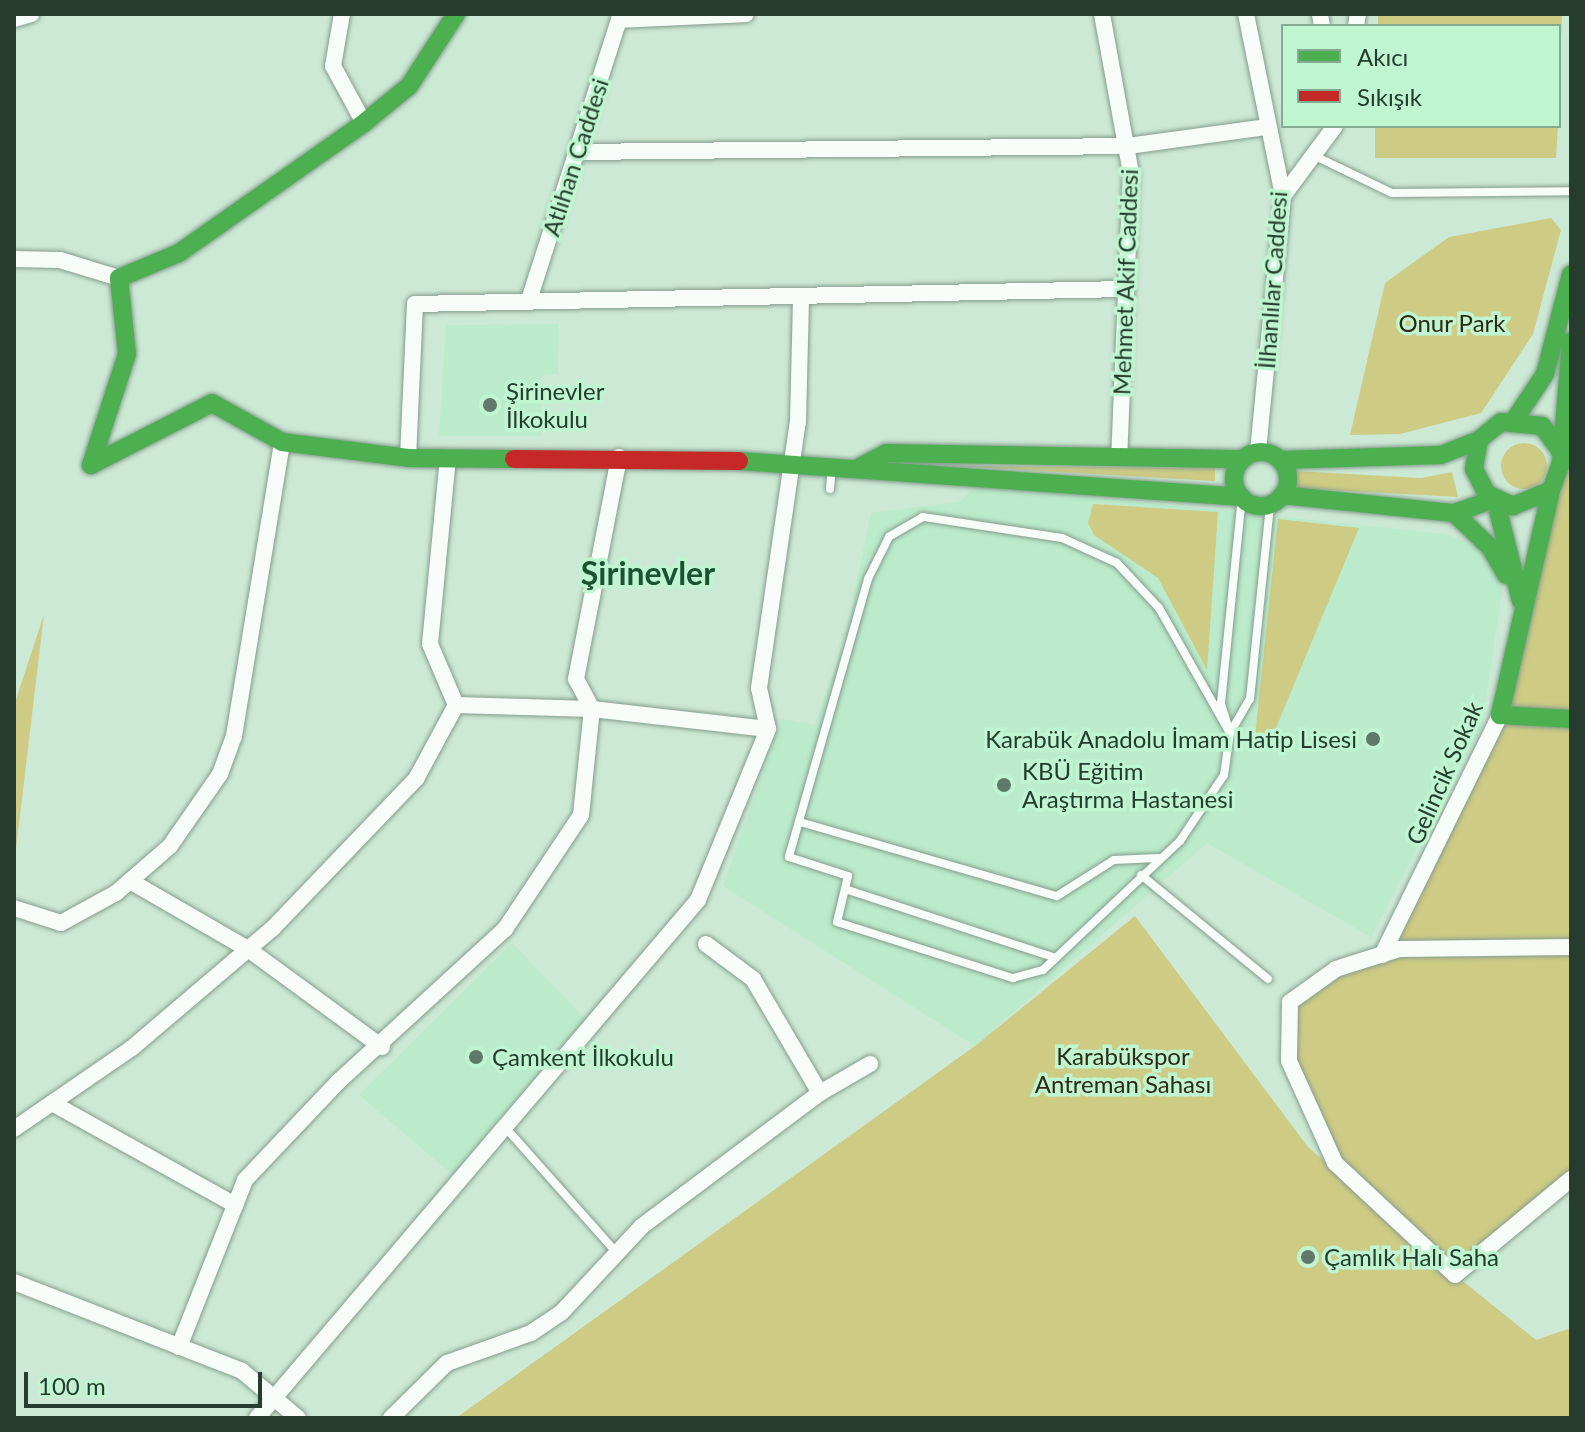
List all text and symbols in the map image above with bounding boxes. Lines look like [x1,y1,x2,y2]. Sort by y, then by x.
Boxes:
legend [1281,24,1561,128]
text: Akıcı [1357,42,1408,71]
street label: Atlıhan Caddesi [536,75,614,239]
text: Sıkışık [1357,82,1422,111]
street label: Mehmet Akif Caddesi [1107,168,1143,396]
street label: İlhanlılar Caddesi [1251,190,1293,370]
park label: Onur Park [1398,309,1506,337]
place label: Şirinevler İlkokulu [506,377,604,433]
marker: Şirinevler İlkokulu [481,396,499,414]
district label: Şirinevler [581,554,715,592]
street label: Gelincik Sokak [1400,697,1488,849]
place label: Karabük Anadolu İmam Hatip Lisesi [984,725,1357,753]
marker: Karabük Anadolu İmam Hatip Lisesi [1364,730,1382,748]
place label: KBÜ Eğitim Araştırma Hastanesi [1022,757,1233,813]
marker: KBÜ Eğitim Araştırma Hastanesi [993,774,1015,796]
park label: Karabükspor Antreman Sahası [1035,1042,1211,1098]
place label: Çamkent İlkokulu [492,1043,674,1071]
marker: Çamkent İlkokulu [467,1048,485,1066]
place label: Çamlık Halı Saha [1324,1243,1499,1271]
marker: Çamlık Halı Saha [1299,1248,1317,1266]
scale bar [28,1356,266,1406]
text: 100 m [38,1371,106,1400]

